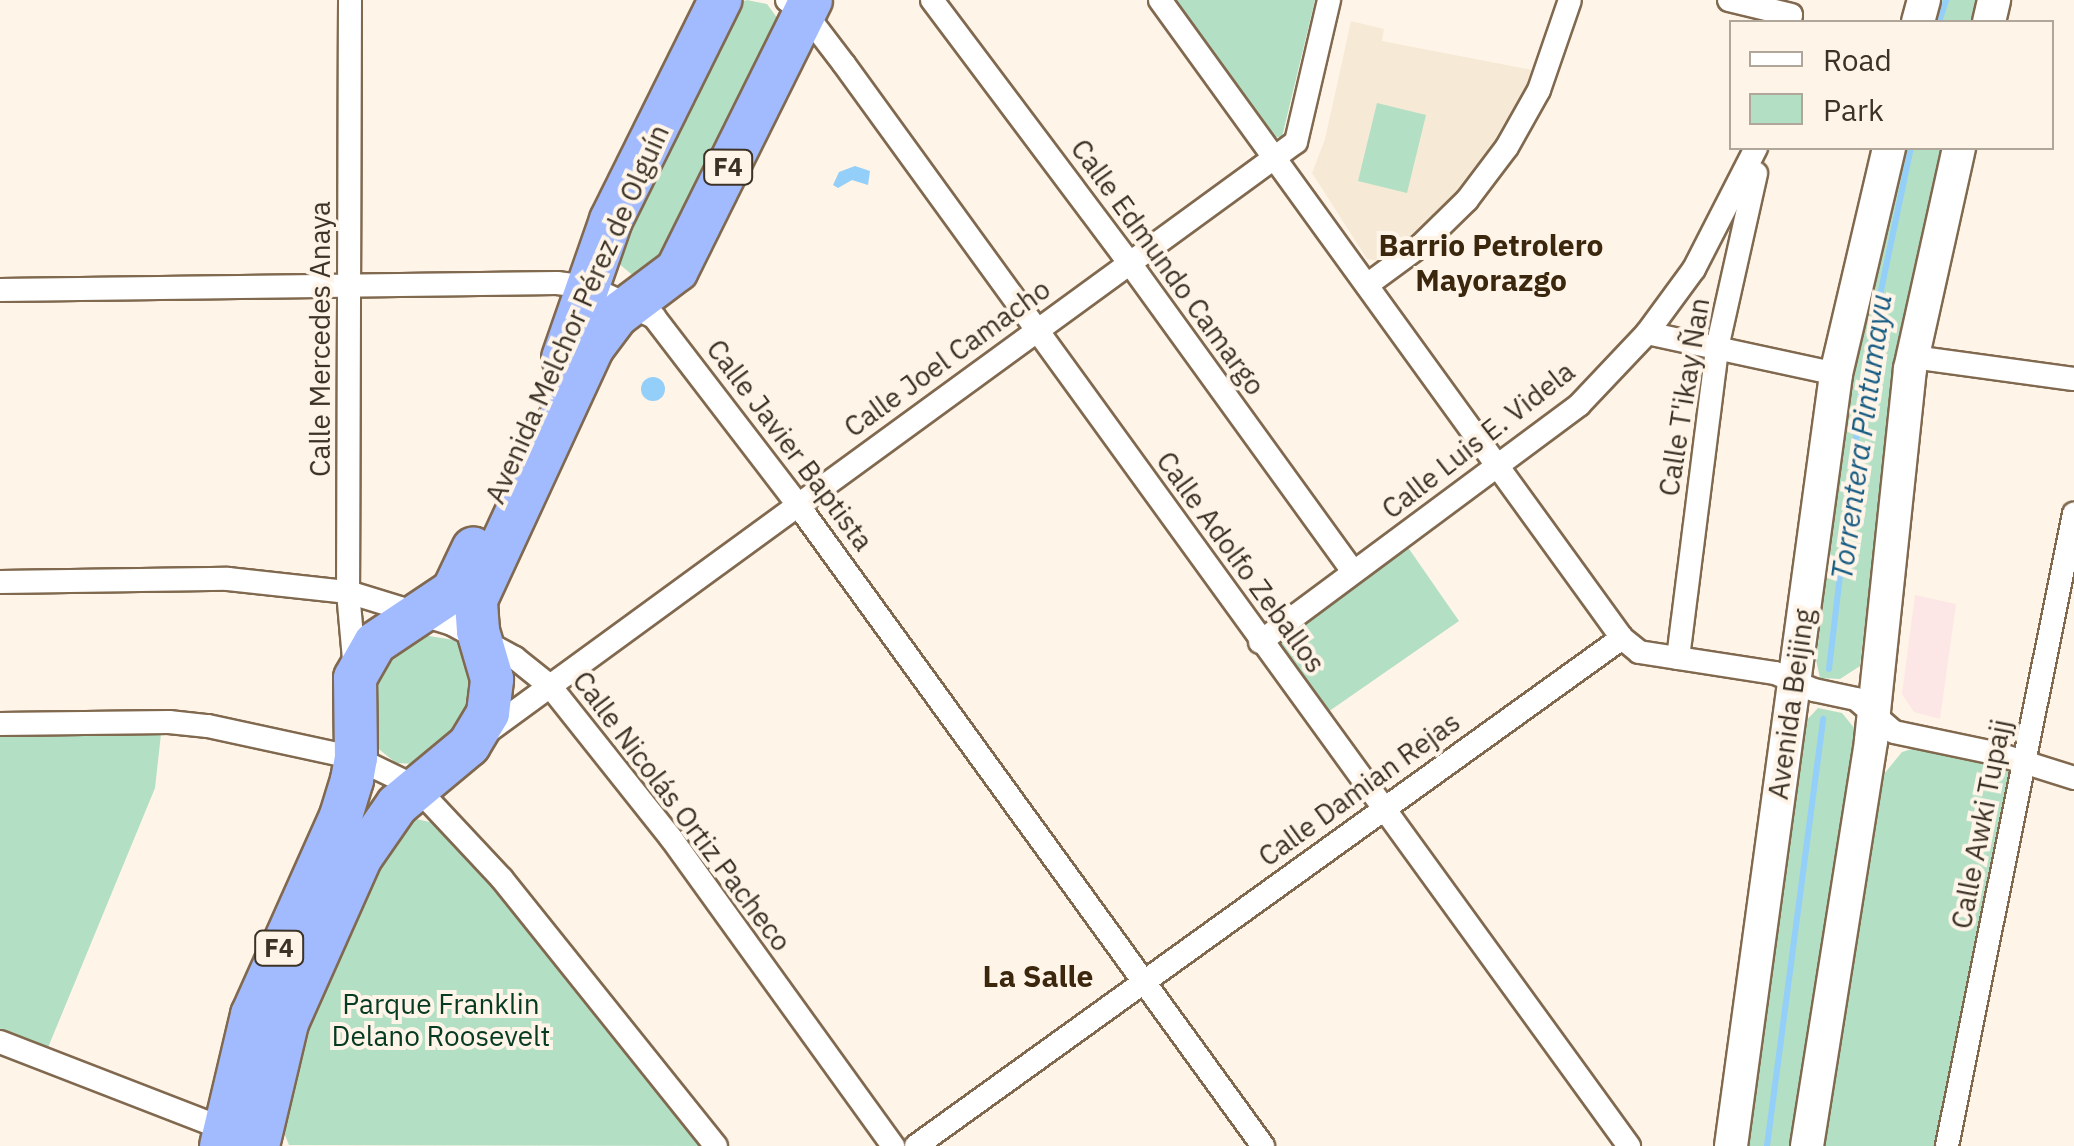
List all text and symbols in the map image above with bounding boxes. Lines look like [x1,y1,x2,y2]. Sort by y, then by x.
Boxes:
legend [1729,20,2054,150]
text: Road [1823,40,1892,79]
text: Park [1823,90,1884,129]
street label: Avenida Melchor Pérez de Olguín [478,119,676,509]
street label: Calle Edmundo Camargo [1064,132,1272,402]
road number: F4 [703,147,753,187]
street label: Calle Mercedes Anaya [303,201,337,477]
district label: Barrio Petrolero Mayorazgo [1378,227,1604,298]
street label: Calle Joel Camacho [837,272,1057,444]
water label: Torrentera Pintumayu [1823,292,1899,582]
street label: Calle T'ikay Ñan [1652,295,1716,499]
street label: Calle Javier Baptista [700,333,880,557]
street label: Calle Luis E. Videla [1375,354,1581,526]
street label: Calle Adolfo Zeballos [1149,445,1333,679]
street label: Avenida Beijing [1761,606,1821,802]
street label: Calle Nicolás Ortiz Pacheco [566,664,798,958]
street label: Calle Damian Rejas [1252,705,1466,873]
street label: Calle Awki Tupajj [1944,716,2018,932]
road number: F4 [254,928,304,968]
district label: La Salle [983,958,1093,994]
park label: Parque Franklin Delano Roosevelt [332,987,550,1053]

